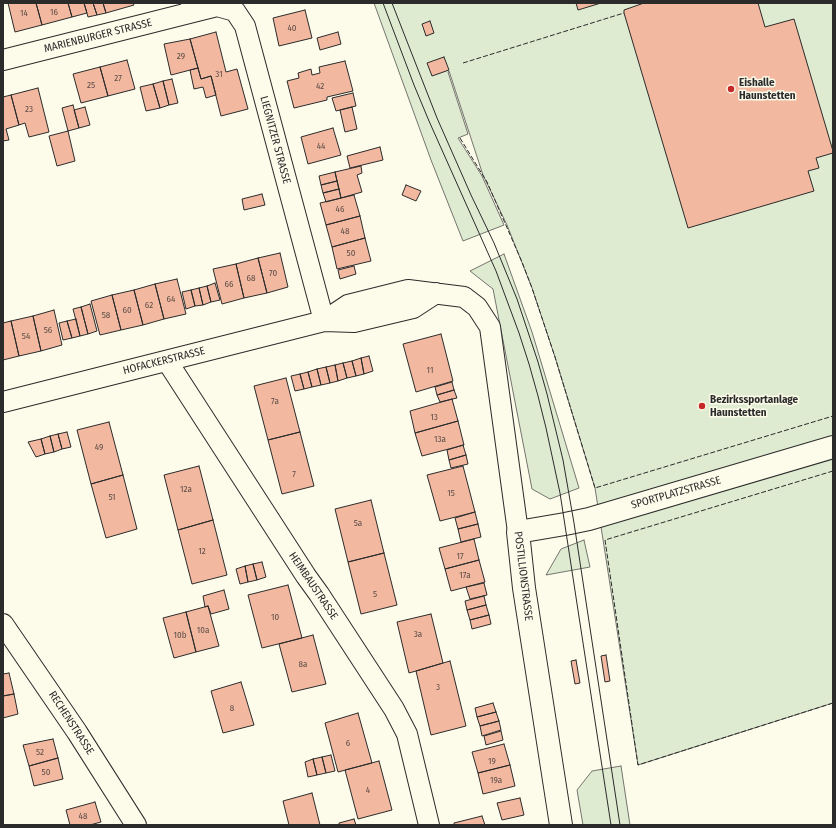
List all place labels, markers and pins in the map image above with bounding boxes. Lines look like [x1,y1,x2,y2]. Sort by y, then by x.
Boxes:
place label: Eishalle Haunstetten [739,76,796,102]
marker: Eishalle Haunstetten [726,84,736,94]
place label: Bezirkssportanlage Haunstetten [710,393,798,419]
marker: Bezirkssportanlage Haunstetten [697,401,707,411]

